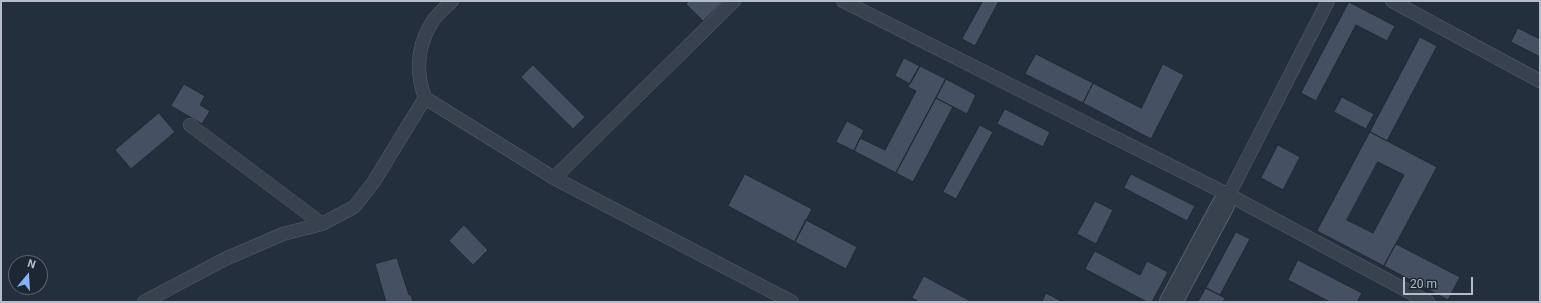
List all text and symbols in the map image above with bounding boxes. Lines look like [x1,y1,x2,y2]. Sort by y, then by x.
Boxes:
north arrow [8,255,48,295]
text: N [26,257,37,271]
scale bar [1405,269,1475,295]
text: 20 m [1410,277,1437,291]

